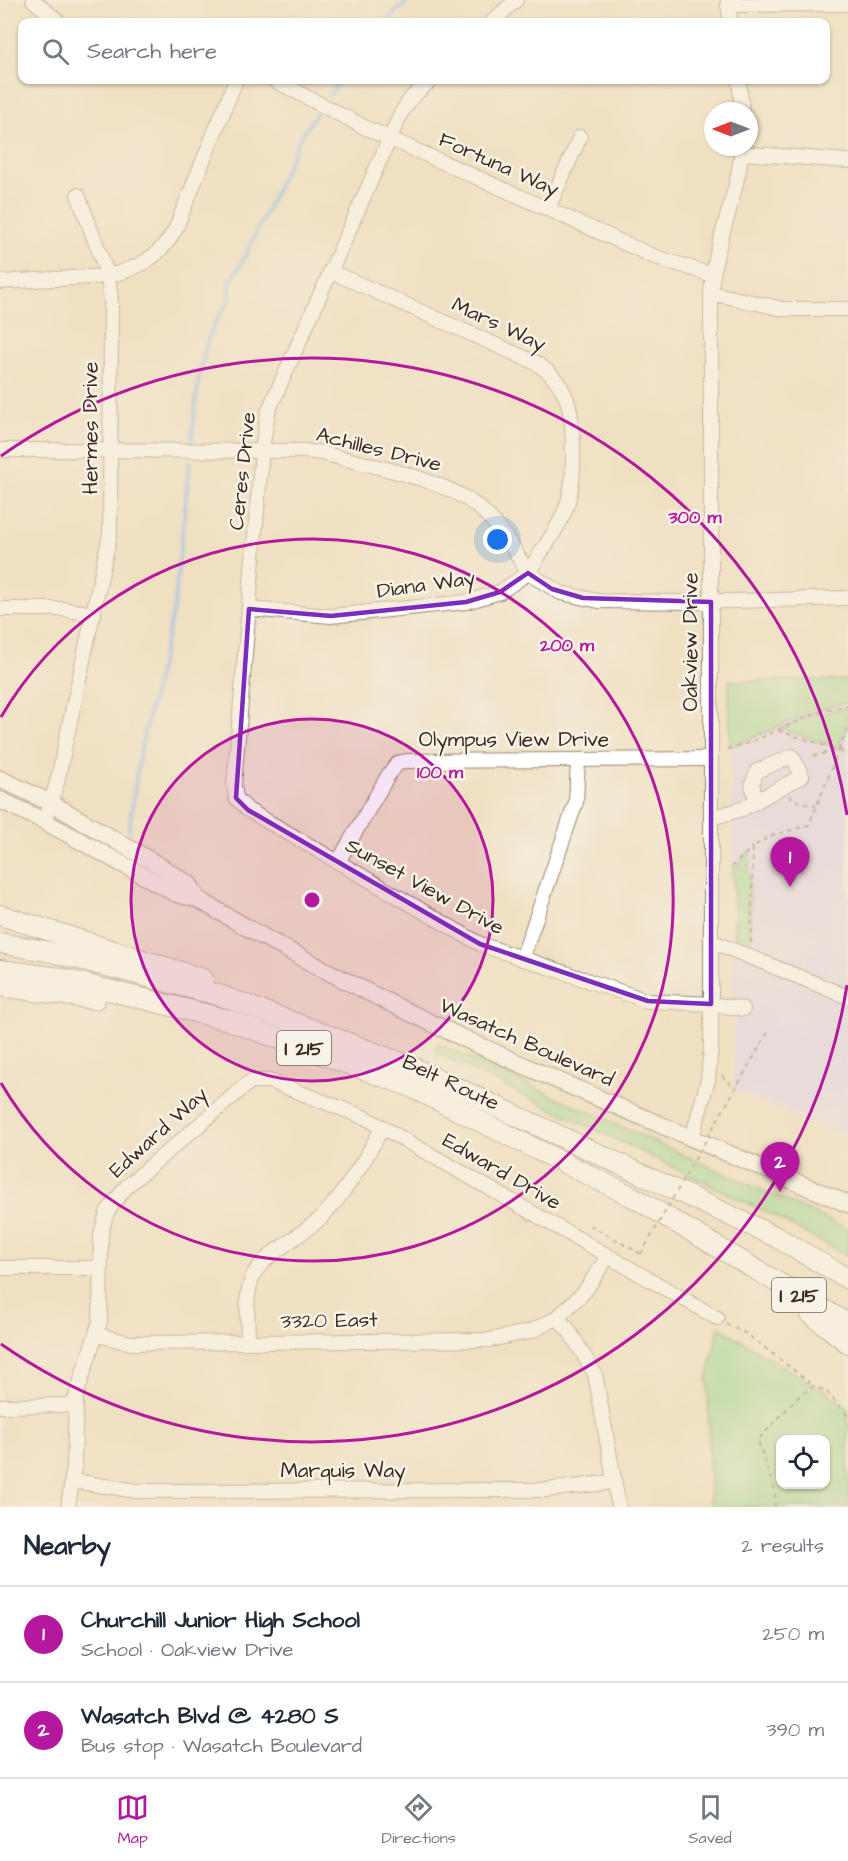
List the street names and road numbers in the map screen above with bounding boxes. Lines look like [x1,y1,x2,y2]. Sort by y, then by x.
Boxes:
street label: Fortuna Way [433,125,564,206]
street label: Mars Way [446,290,551,361]
street label: Hermes Drive [76,362,105,494]
street label: Ceres Drive [222,410,263,532]
street label: Achilles Drive [313,420,444,479]
street label: Diana Way [375,563,478,608]
street label: Oakview Drive [676,572,705,712]
street label: Olympus View Drive [419,725,609,756]
street label: Sunset View Drive [340,831,509,942]
street label: Wasatch Boulevard [435,991,619,1094]
road number: I 215 [277,1031,331,1065]
street label: Belt Route [398,1047,504,1118]
street label: Edward Way [103,1080,216,1186]
street label: Edward Drive [437,1126,566,1217]
road number: I 215 [772,1278,826,1312]
street label: 3320 East [280,1305,378,1336]
street label: Marquis Way [280,1456,406,1487]

